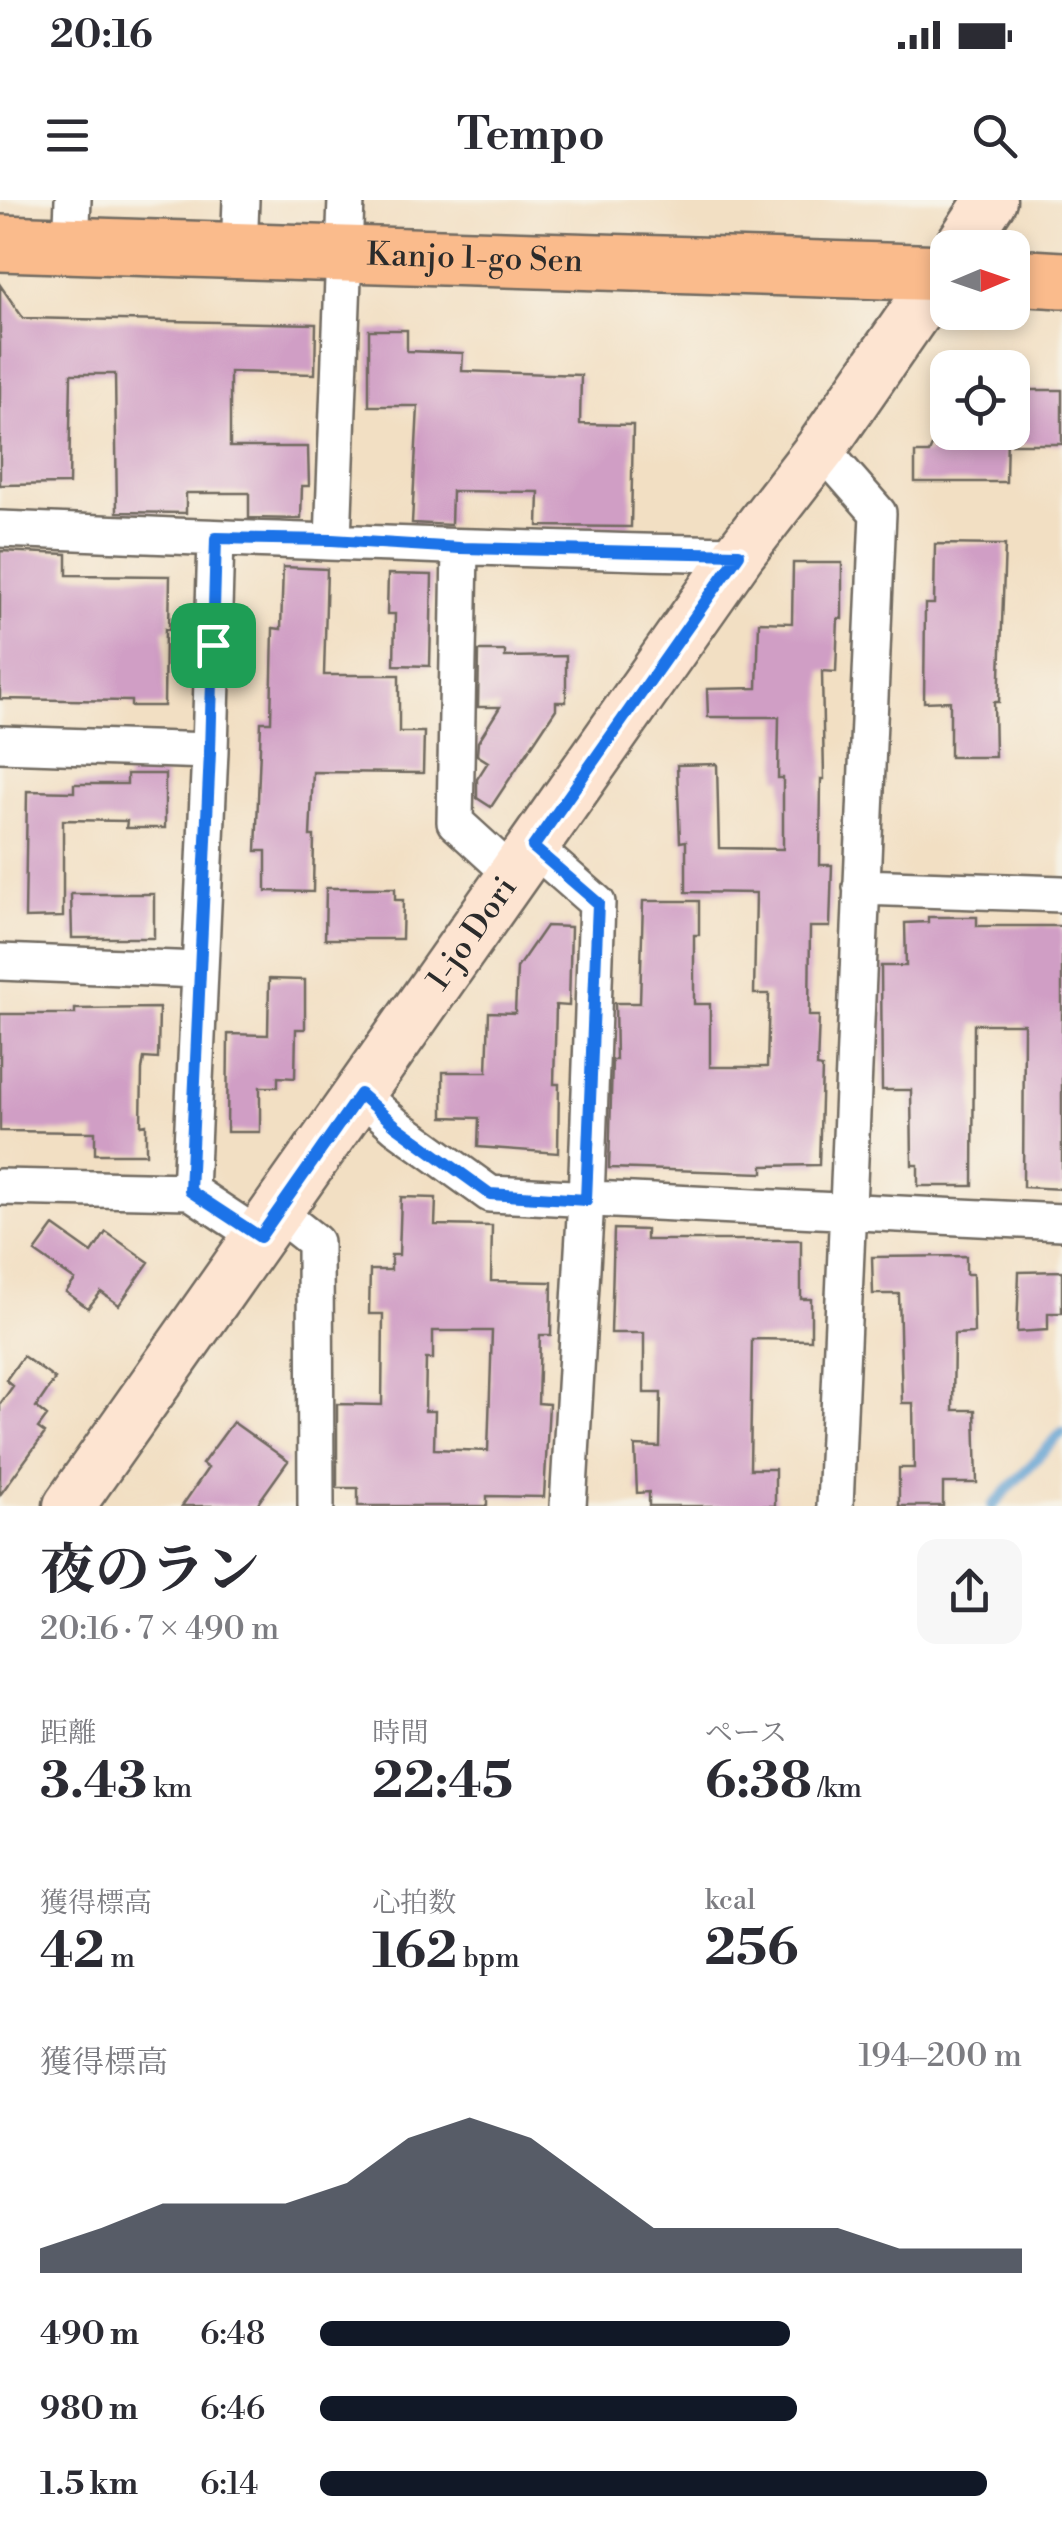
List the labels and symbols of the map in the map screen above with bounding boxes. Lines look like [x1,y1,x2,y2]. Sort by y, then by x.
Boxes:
north arrow [930,230,1030,330]
street label: Kanjo 1-go Sen [366,235,583,281]
pin [171,603,256,688]
street label: 1-jo Dori [418,869,525,998]

